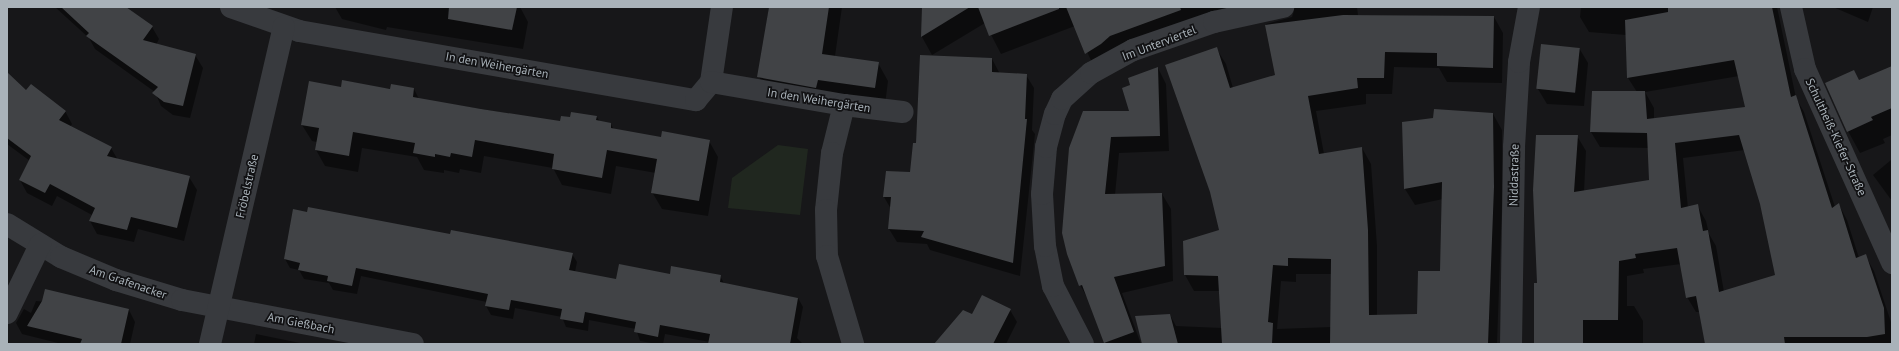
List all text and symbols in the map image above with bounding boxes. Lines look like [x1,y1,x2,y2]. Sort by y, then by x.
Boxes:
street label: Im Unterviertel [1120,22,1198,64]
street label: In den Weihergärten [444,49,550,81]
street label: Schultheiß-Kiefer-Straße [1802,76,1870,198]
street label: In den Weihergärten [766,85,872,115]
street label: Niddastraße [1506,144,1522,206]
street label: Fröbelstraße [233,153,261,219]
street label: Am Grafenacker [87,262,169,302]
street label: Am Gießbach [266,309,336,337]

